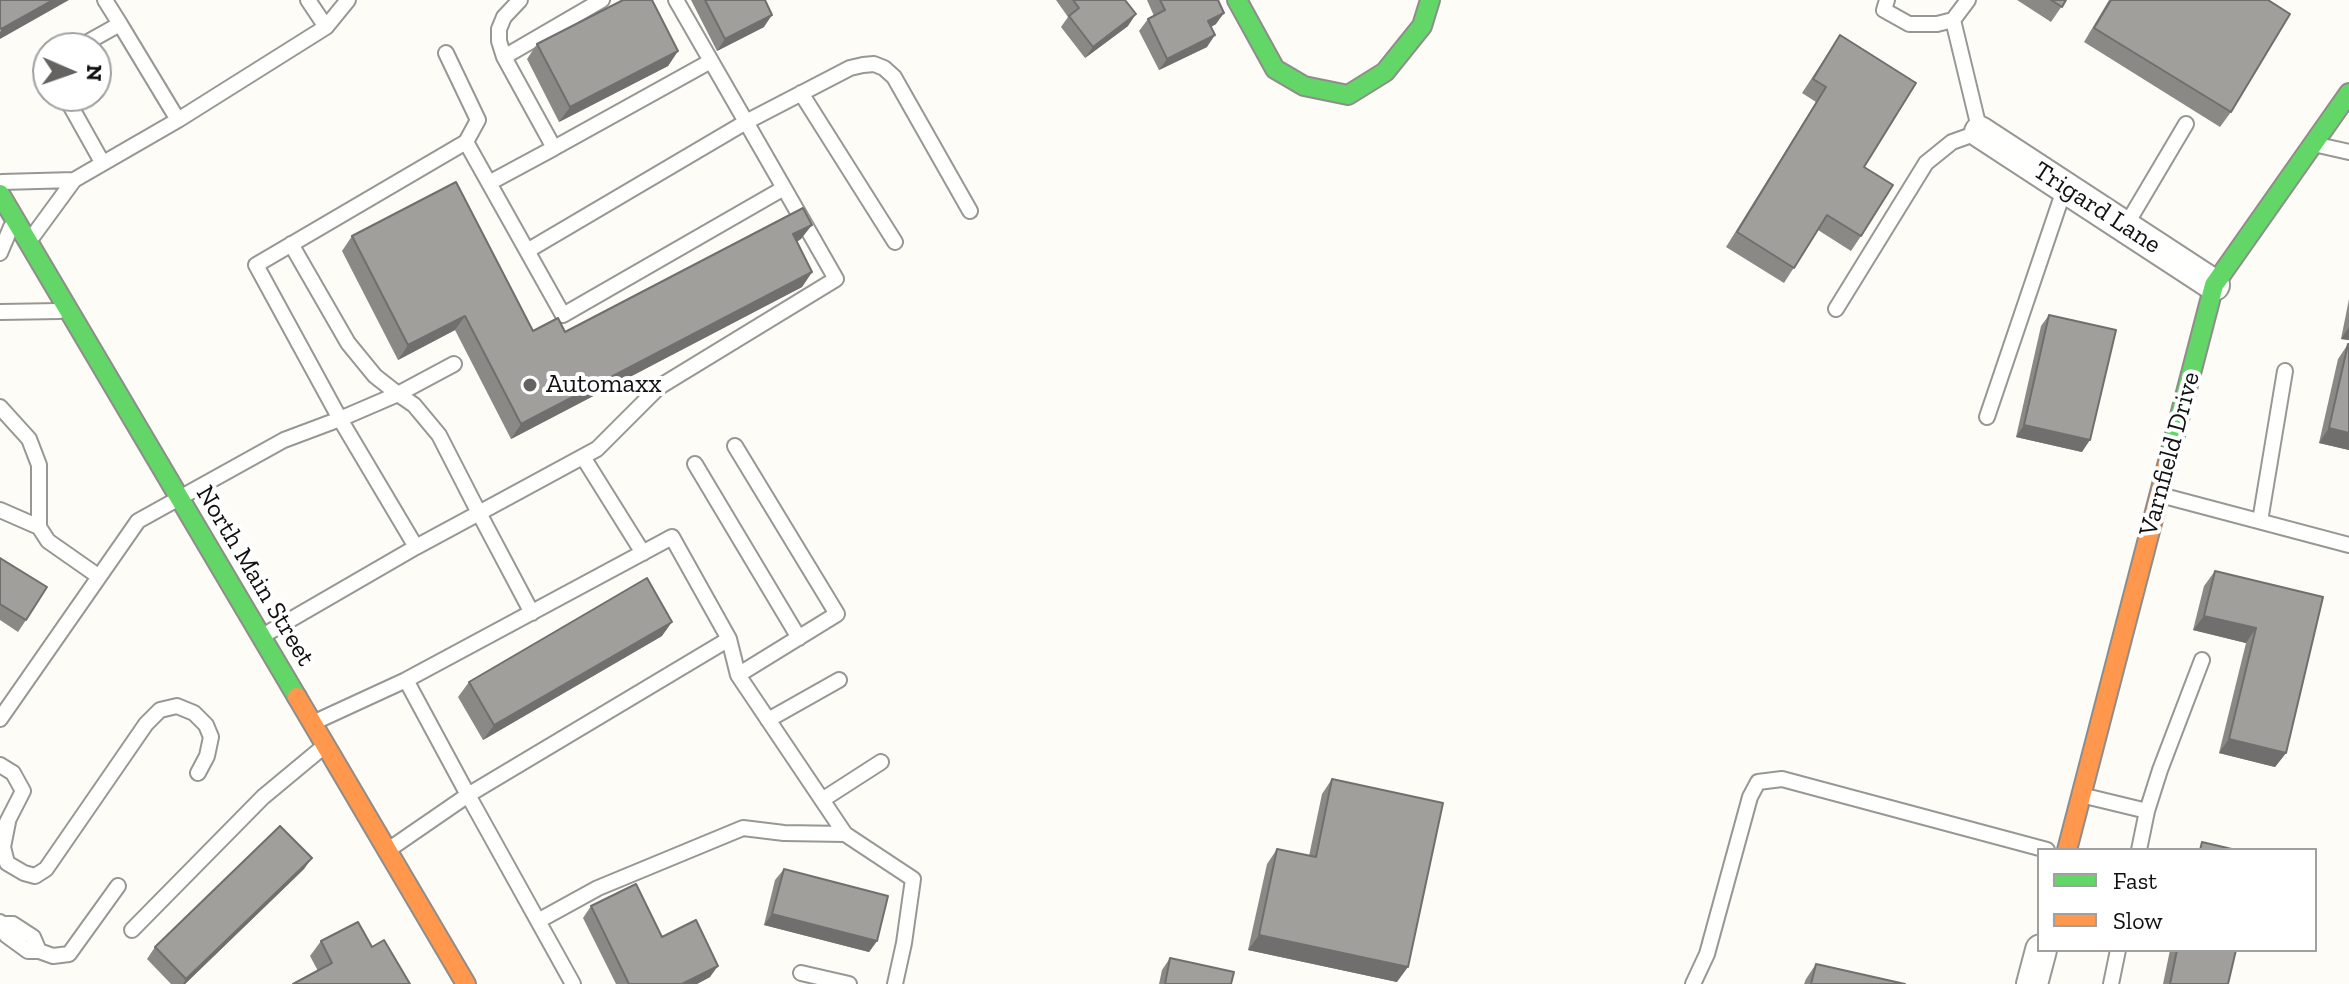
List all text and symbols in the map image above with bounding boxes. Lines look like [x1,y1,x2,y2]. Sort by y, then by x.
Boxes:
north arrow [32,32,112,112]
text: N [81,64,108,82]
street label: Trigard Lane [2027,155,2167,261]
street label: Varnfield Drive [2133,368,2207,540]
place label: Automaxx [546,369,662,401]
marker: Automaxx [521,376,539,394]
street label: North Main Street [189,480,321,672]
legend [2037,848,2317,952]
text: Fast [2113,866,2157,895]
text: Slow [2113,906,2163,935]

